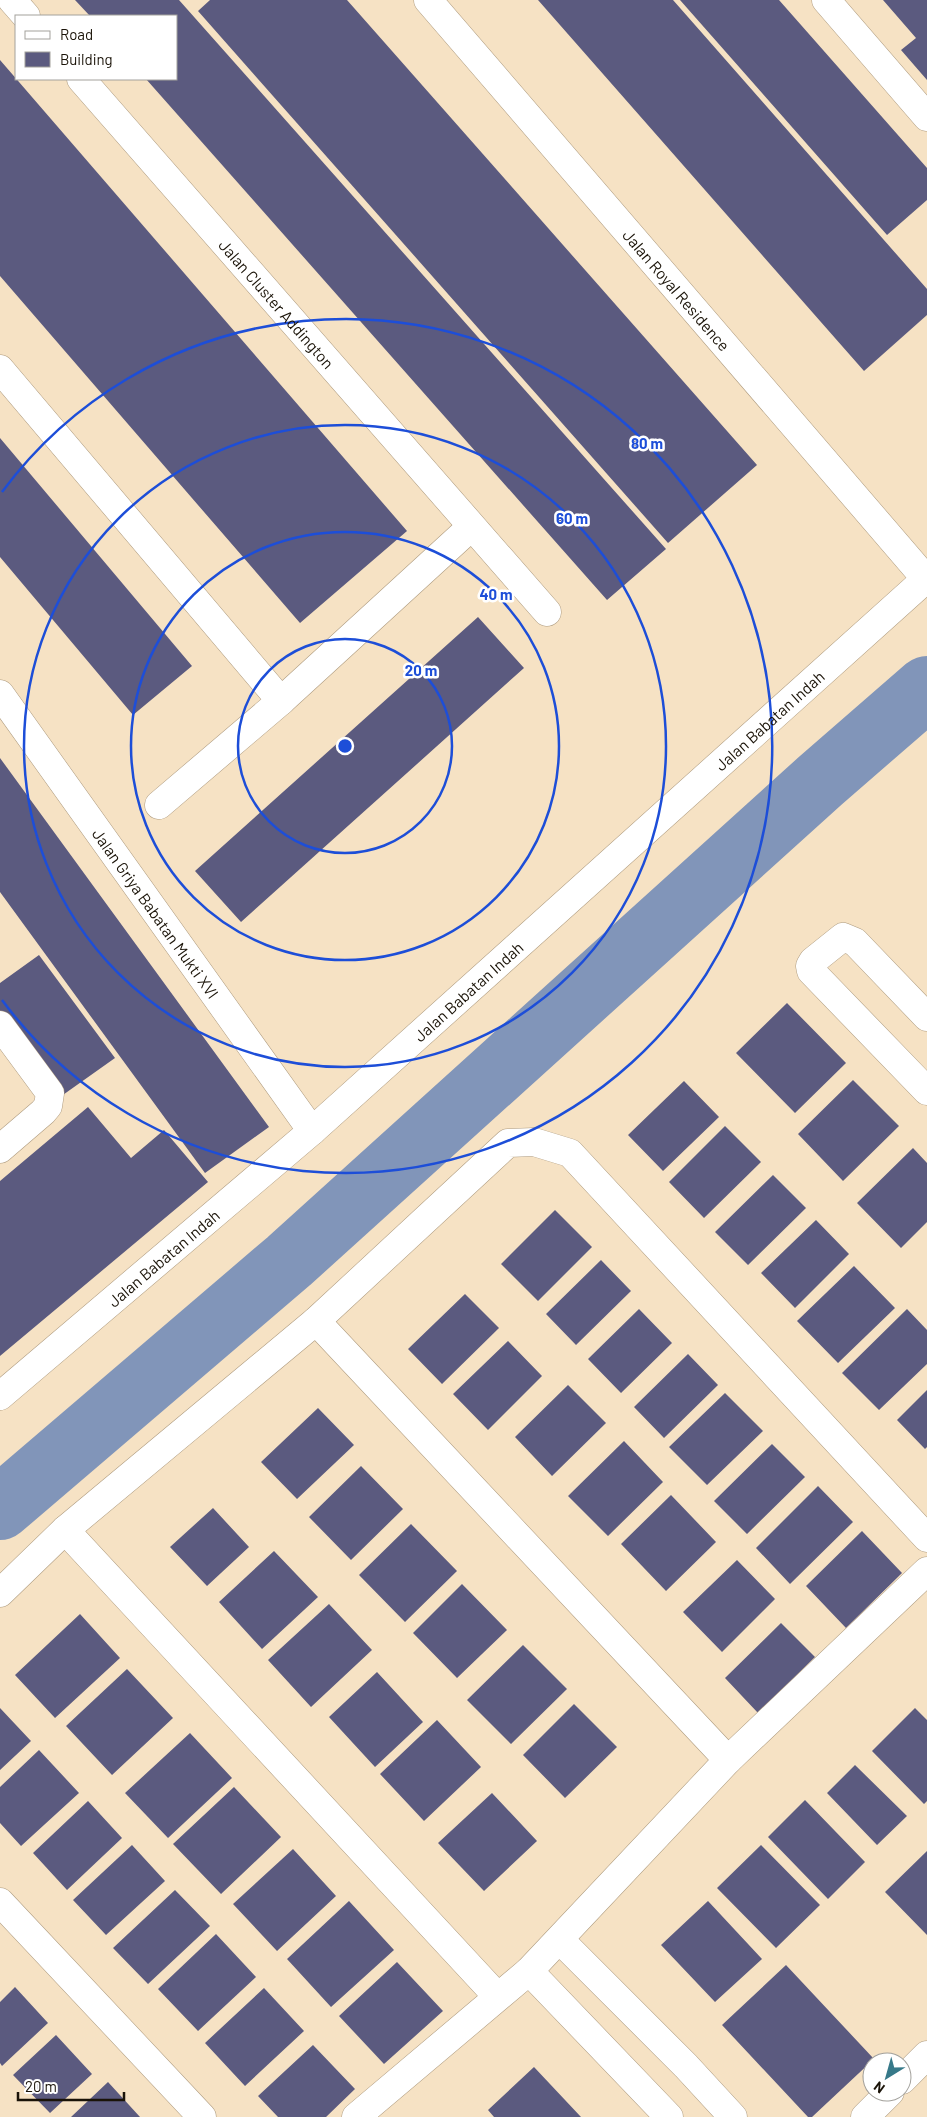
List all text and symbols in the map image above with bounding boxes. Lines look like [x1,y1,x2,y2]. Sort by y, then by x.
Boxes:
legend [15,15,178,80]
text: Road [60,25,93,43]
text: Building [60,50,113,68]
street label: Jalan Royal Residence [620,225,735,354]
street label: Jalan Cluster Addington [216,235,339,372]
text: 80 m [631,434,663,452]
text: 60 m [556,509,588,527]
text: 40 m [479,585,513,603]
text: 20 m [405,661,437,679]
street label: Jalan Babatan Indah [711,666,828,774]
centre of rings [336,737,354,755]
street label: Jalan Griya Babatan Mukti XVI [89,824,223,1002]
street label: Jalan Babatan Indah [409,937,526,1045]
street label: Jalan Babatan Indah [104,1205,223,1310]
north arrow [862,2052,912,2102]
scale bar [18,2070,124,2102]
text: 20 m [25,2077,57,2095]
text: N [870,2078,888,2097]

